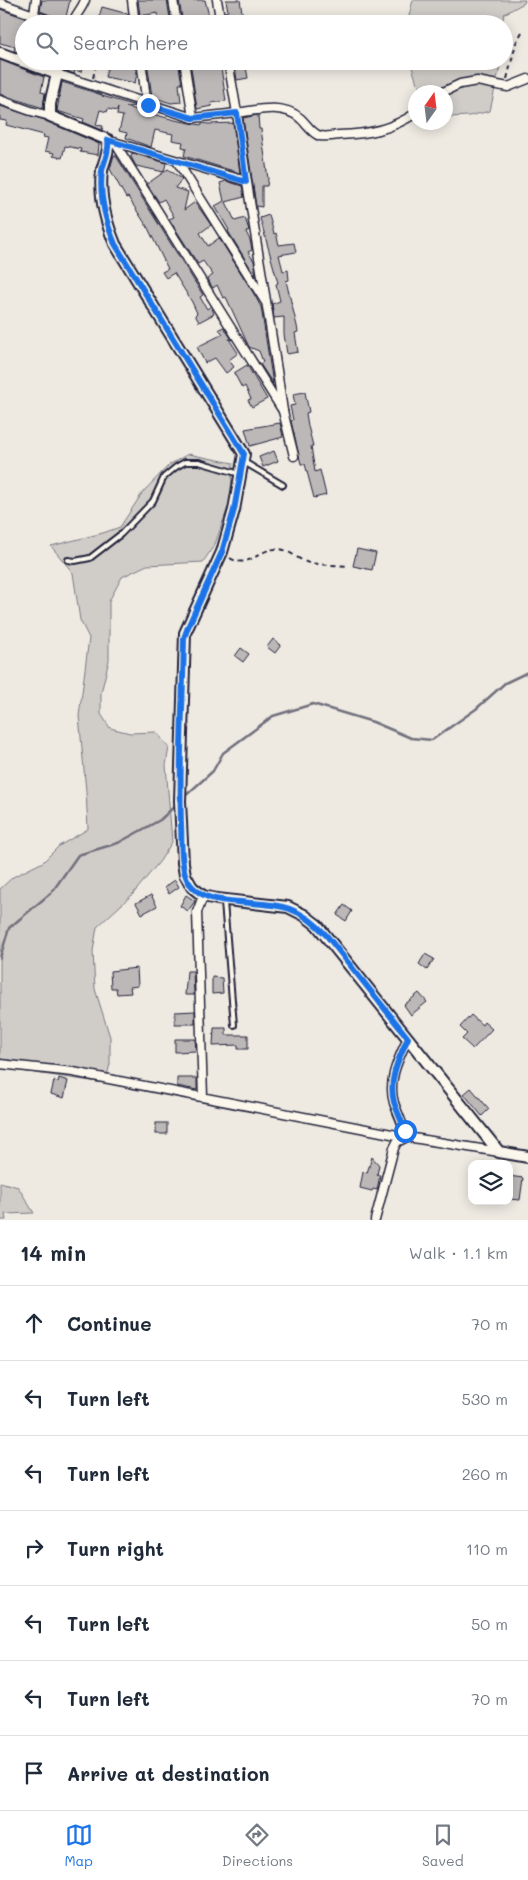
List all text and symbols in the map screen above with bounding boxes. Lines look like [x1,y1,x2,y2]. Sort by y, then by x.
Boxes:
search box [15,15,513,70]
icon: search [33,29,61,57]
text: Search here [73,30,189,55]
north arrow [408,85,453,130]
route end [137,94,160,117]
route start [394,1120,417,1143]
map controls [468,1160,513,1205]
button: layers [468,1160,513,1205]
text: 14 min [20,1239,86,1266]
text: Walk · 1.1 km [409,1242,508,1263]
icon: ahead [20,1309,48,1337]
text: Continue [67,1311,152,1336]
text: 70 m [471,1313,508,1334]
icon: left [20,1384,48,1412]
text: Turn left [67,1386,150,1411]
text: 530 m [462,1388,508,1409]
icon: left [20,1459,48,1487]
text: Turn left [67,1461,150,1486]
text: 260 m [462,1463,508,1484]
icon: right [20,1534,48,1562]
text: Turn right [67,1536,164,1561]
text: 110 m [466,1538,508,1559]
icon: left [20,1609,48,1637]
text: Turn left [67,1611,150,1636]
text: 50 m [471,1613,508,1634]
icon: left [20,1684,48,1712]
text: Turn left [67,1686,150,1711]
text: 70 m [471,1688,508,1709]
icon: arrive [20,1759,48,1787]
text: Arrive at destination [67,1761,270,1786]
tab: Map [64,1821,93,1870]
tab: Directions [222,1821,293,1870]
tab: Saved [422,1821,464,1870]

